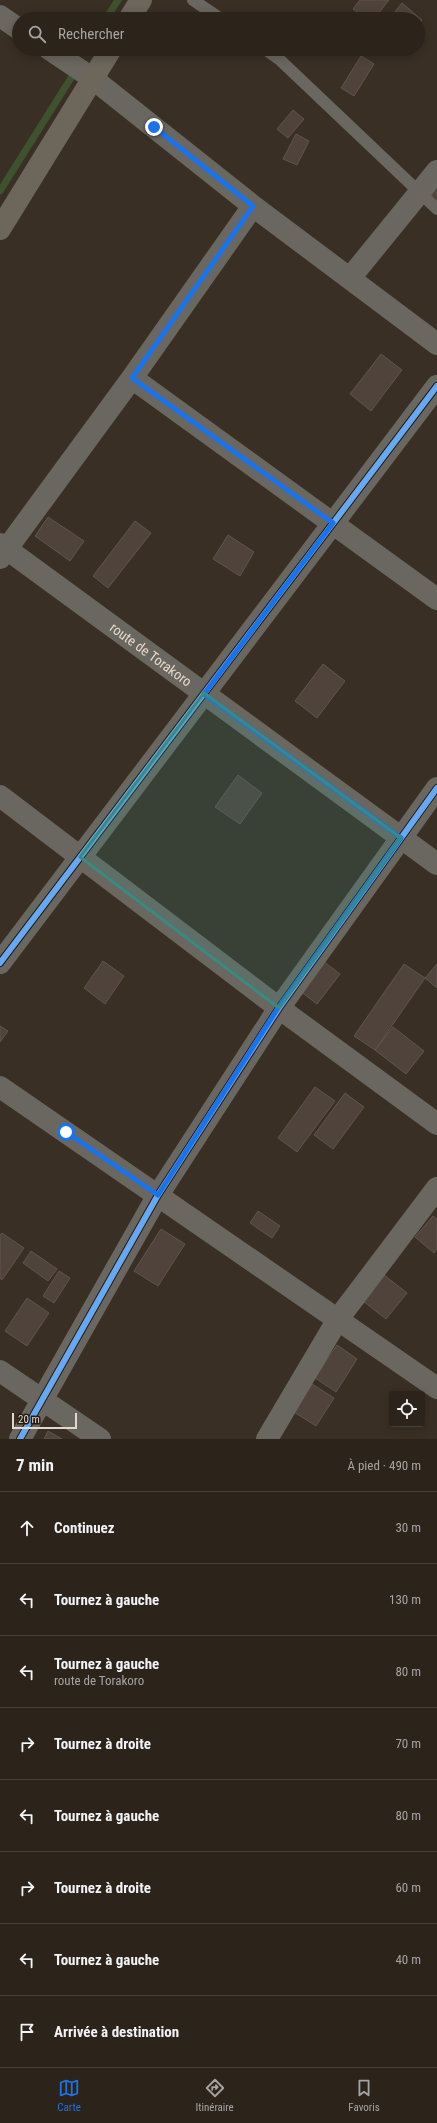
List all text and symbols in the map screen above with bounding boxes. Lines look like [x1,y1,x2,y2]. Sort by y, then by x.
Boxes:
search box [12,12,425,56]
icon: search [26,23,48,45]
text: Rechercher [58,25,124,43]
route end [145,118,163,136]
street label: route de Torakoro [107,619,195,690]
route start [57,1123,75,1141]
map controls [389,1391,425,1427]
button: locate [389,1391,425,1427]
scale bar [12,1411,77,1430]
text: 20 m [18,1413,40,1426]
text: 7 min [16,1455,54,1475]
text: À pied · 490 m [347,1458,421,1473]
icon: ahead [16,1517,38,1539]
text: Continuez [54,1519,115,1537]
text: 30 m [395,1520,421,1535]
icon: left [16,1589,38,1611]
text: Tournez à gauche [54,1591,159,1609]
text: 130 m [389,1592,421,1607]
text: Tournez à gauche [54,1655,159,1673]
icon: left [16,1661,38,1683]
text: 80 m [395,1664,421,1679]
text: route de Torakoro [54,1673,144,1688]
icon: right [16,1733,38,1755]
text: Tournez à droite [54,1735,151,1753]
text: 70 m [395,1736,421,1751]
icon: left [16,1805,38,1827]
text: Tournez à gauche [54,1807,159,1825]
text: 80 m [395,1808,421,1823]
icon: right [16,1877,38,1899]
text: Tournez à droite [54,1879,151,1897]
text: 60 m [395,1880,421,1895]
icon: left [16,1949,38,1971]
text: Tournez à gauche [54,1951,159,1969]
text: 40 m [395,1952,421,1967]
icon: arrive [16,2021,38,2043]
text: Arrivée à destination [54,2023,179,2041]
tab: Carte [57,2077,81,2114]
tab: Itinéraire [195,2077,234,2114]
tab: Favoris [348,2077,380,2114]

